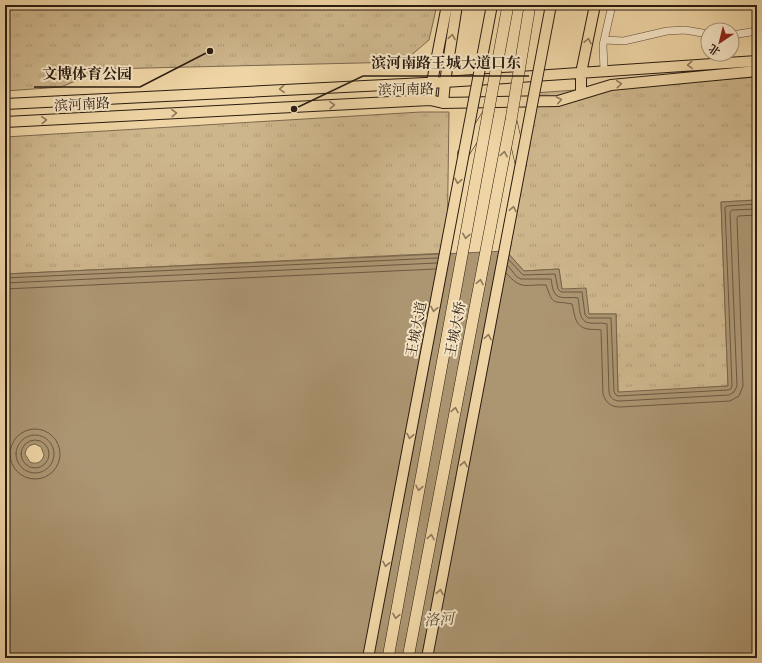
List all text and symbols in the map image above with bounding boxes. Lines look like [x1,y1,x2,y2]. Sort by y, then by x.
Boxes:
north arrow [700,22,740,62]
one-way arrow [447,34,456,40]
one-way arrow [583,38,591,44]
text: 北 [706,41,723,59]
callout: 滨河南路王城大道口东 [363,49,529,76]
text: 滨河南路王城大道口东 [371,53,521,72]
callout: 文博体育公园 [34,60,140,87]
one-way arrow [687,61,693,70]
text: 文博体育公园 [42,64,132,83]
street label: 滨河南路 [378,80,434,98]
one-way arrow [616,80,622,89]
one-way arrow [279,85,285,94]
street label: 滨河南路 [54,94,110,114]
one-way arrow [556,96,562,105]
one-way arrow [329,101,335,110]
one-way arrow [171,109,177,117]
one-way arrow [41,115,47,124]
one-way arrow [499,151,508,157]
one-way arrow [454,178,463,184]
one-way arrow [508,206,516,212]
one-way arrow [462,233,470,239]
one-way arrow [475,279,483,285]
street label: 王城大道 [402,300,430,358]
street label: 王城大桥 [441,300,469,358]
one-way arrow [430,305,439,312]
one-way arrow [484,334,492,340]
one-way arrow [451,406,459,413]
one-way arrow [406,433,414,439]
one-way arrow [459,461,468,468]
one-way arrow [416,485,424,491]
one-way arrow [426,534,435,540]
one-way arrow [382,561,390,567]
one-way arrow [435,589,443,595]
water label: 洛河 [423,608,458,630]
one-way arrow [392,613,400,619]

